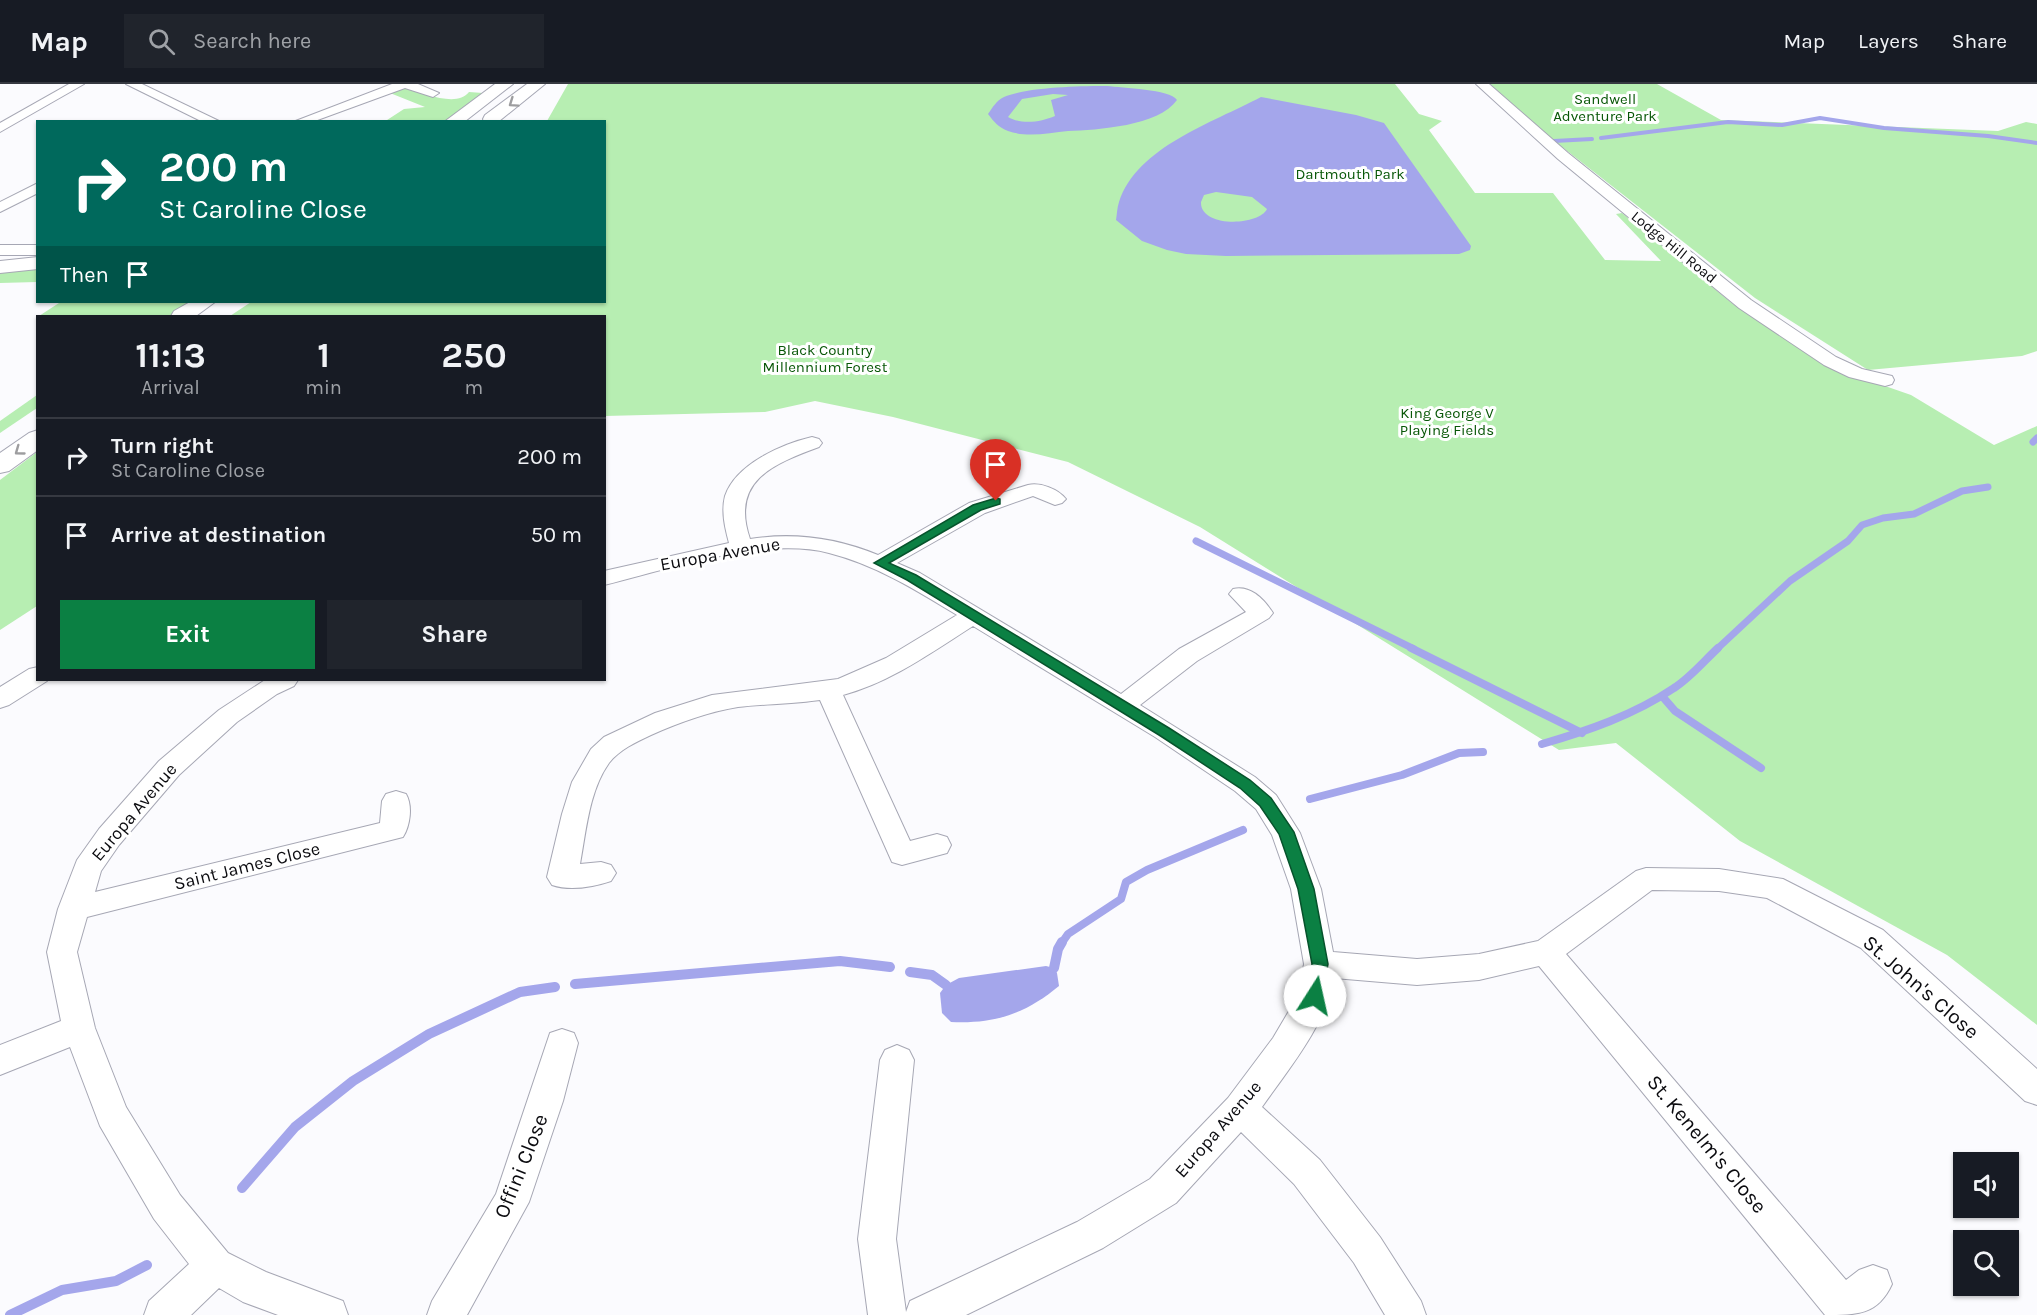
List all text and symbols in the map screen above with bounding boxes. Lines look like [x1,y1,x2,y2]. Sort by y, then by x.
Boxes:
search box [124,14,544,68]
text: Map [30,25,88,58]
icon: search [145,25,178,58]
text: Search here [193,28,311,54]
text: Map [1783,29,1825,53]
text: Layers [1858,29,1919,53]
text: Share [1952,29,2007,53]
park label: Sandwell Adventure Park [1553,90,1657,125]
one-way arrow [508,96,519,107]
text: 200 m [159,142,288,192]
icon: right [60,144,138,222]
park label: Dartmouth Park [1295,165,1405,183]
text: St Caroline Close [159,193,367,225]
street label: Lodge Hill Road [1628,207,1720,287]
icon: arrive [121,258,154,291]
text: Then [60,262,109,288]
text: 11:13 [135,334,206,376]
text: 1 [317,334,330,376]
text: 250 [441,334,507,376]
park label: Black Country Millennium Forest [763,341,888,376]
text: Arrival [141,376,200,399]
text: min [305,376,342,399]
text: m [465,376,483,399]
park label: King George V Playing Fields [1400,404,1494,439]
text: Turn right [111,433,214,459]
pin [970,439,1021,501]
icon: right [60,441,93,474]
one-way arrow [14,444,25,455]
text: 200 m [517,444,582,470]
icon: arrive [979,448,1012,481]
text: St Caroline Close [111,459,265,482]
icon: arrive [60,519,93,552]
text: Arrive at destination [111,522,326,548]
text: 50 m [531,522,582,548]
street label: Europa Avenue [658,533,782,575]
button: Exit [60,600,315,669]
button: Share [327,600,582,669]
street label: Europa Avenue [87,758,181,866]
street label: Saint James Close [172,837,322,895]
street label: St. John's Close [1858,930,1984,1044]
position arrow [1283,964,1347,1028]
street label: St. Kenelm's Close [1642,1070,1772,1218]
street label: Europa Avenue [1170,1076,1266,1182]
street label: Offini Close [489,1110,553,1222]
map controls [1953,1152,2019,1296]
button: sound [1953,1152,2019,1218]
button: search [1953,1230,2019,1296]

